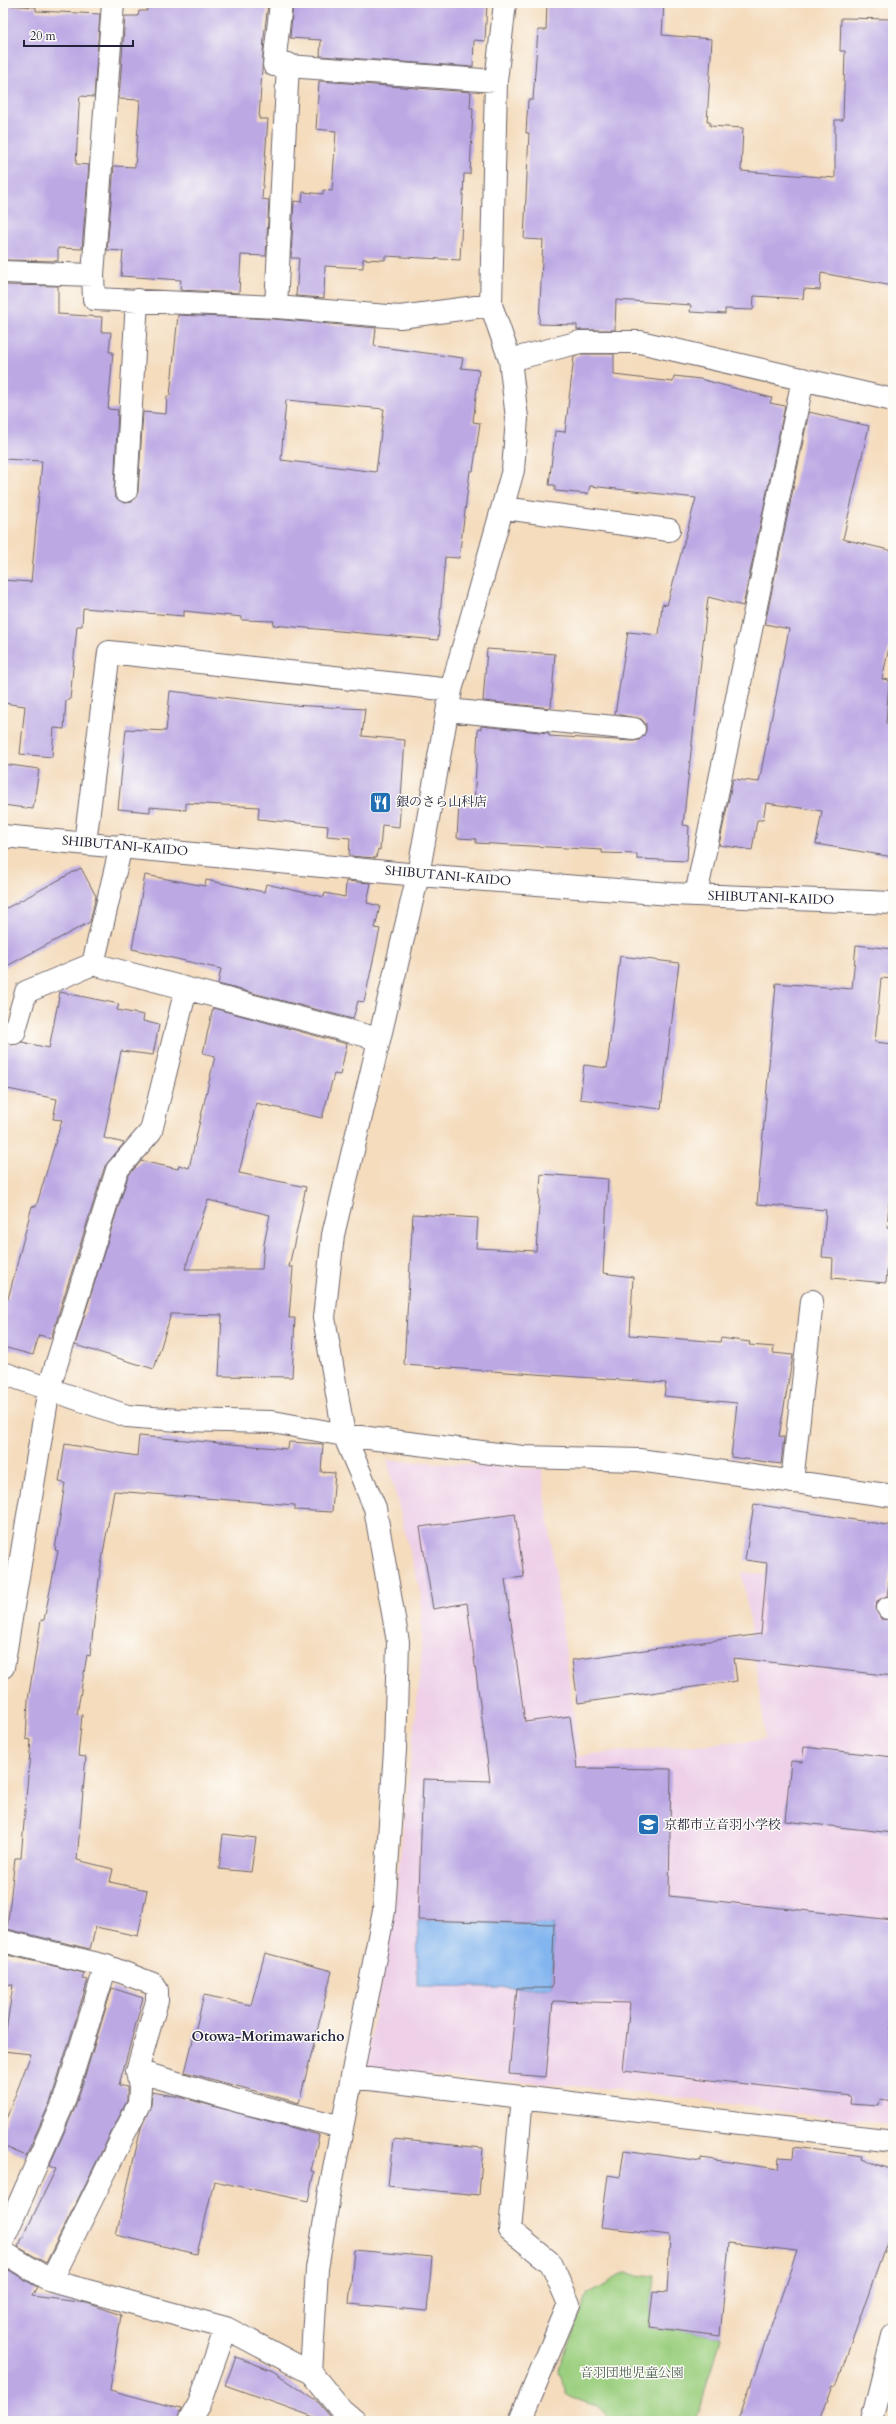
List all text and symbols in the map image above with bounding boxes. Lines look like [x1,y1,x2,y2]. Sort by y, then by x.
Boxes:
scale bar [24,22,133,48]
text: 20 m [30,28,57,44]
restaurant icon: 銀のさら山科店 [368,789,394,815]
place label: 銀のさら山科店 [396,793,487,811]
street label: SHIBUTANI-KAIDO [61,832,189,860]
street label: SHIBUTANI-KAIDO [384,862,512,890]
street label: SHIBUTANI-KAIDO [707,887,835,909]
school or university icon: 京都市立音羽小学校 [635,1812,661,1838]
place label: 京都市立音羽小学校 [664,1816,781,1834]
district label: Otowa-Morimawaricho [192,2027,344,2046]
park label: 音羽団地児童公園 [580,2364,684,2382]

